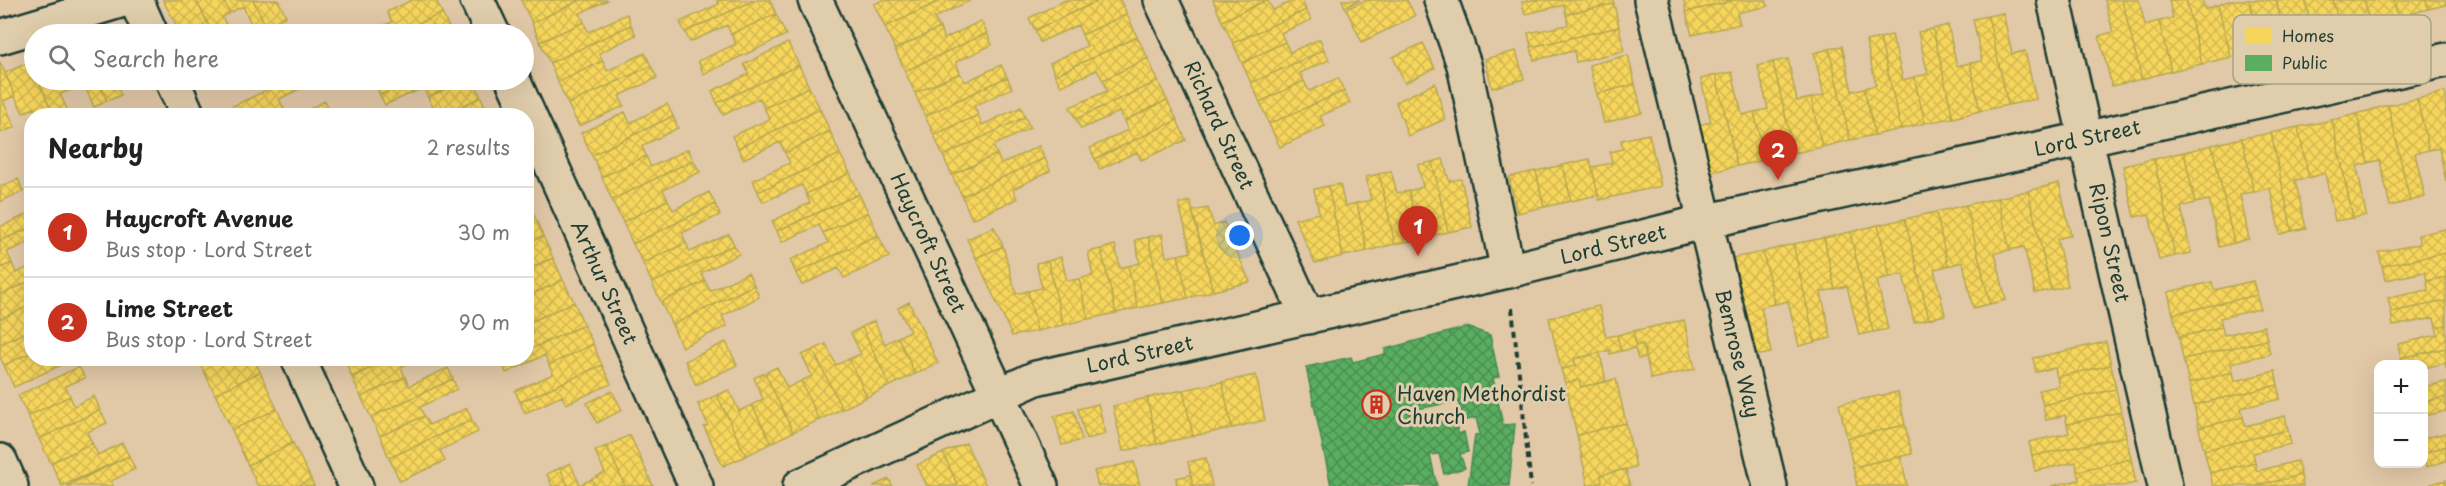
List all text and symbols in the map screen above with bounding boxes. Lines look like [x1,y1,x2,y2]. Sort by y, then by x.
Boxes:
legend [2233,15,2431,84]
text: Homes [2282,23,2334,47]
search box [24,24,534,90]
icon: search [45,41,78,74]
text: Search here [93,41,219,74]
text: Public [2282,50,2327,74]
street label: Richard Street [1177,55,1263,194]
street label: Lord Street [2031,111,2143,163]
text: Nearby [48,128,143,167]
pin: 2 [1758,130,1798,180]
text: 2 results [427,132,510,162]
street label: Haycroft Street [883,167,975,318]
street label: Ripon Street [2082,180,2139,305]
text: Haycroft Avenue [105,201,293,234]
pin: 1 [1398,206,1438,256]
street label: Arthur Street [564,215,646,349]
street label: Lord Street [1557,216,1669,271]
text: 1 [63,217,72,247]
text: 30 m [457,217,510,247]
your location [1225,221,1254,250]
text: Bus stop · Lord Street [105,234,312,264]
street label: Bemrose Way [1708,286,1769,421]
text: Lime Street [105,291,233,324]
text: 2 [60,307,75,337]
text: 90 m [459,307,510,337]
text: Bus stop · Lord Street [105,324,312,354]
street label: Lord Street [1083,327,1196,380]
map controls [2374,360,2428,468]
button: + [2374,360,2428,414]
place label: Haven Methordist Church [1397,378,1566,431]
building icon: Haven Methordist Church [1360,389,1392,421]
button: − [2374,414,2428,468]

